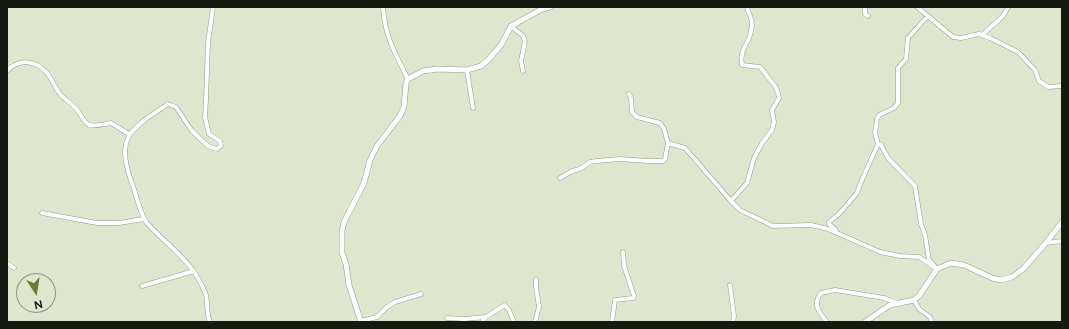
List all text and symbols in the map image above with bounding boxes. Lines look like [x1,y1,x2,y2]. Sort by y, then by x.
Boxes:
north arrow [16,273,56,313]
text: N [33,297,44,311]

